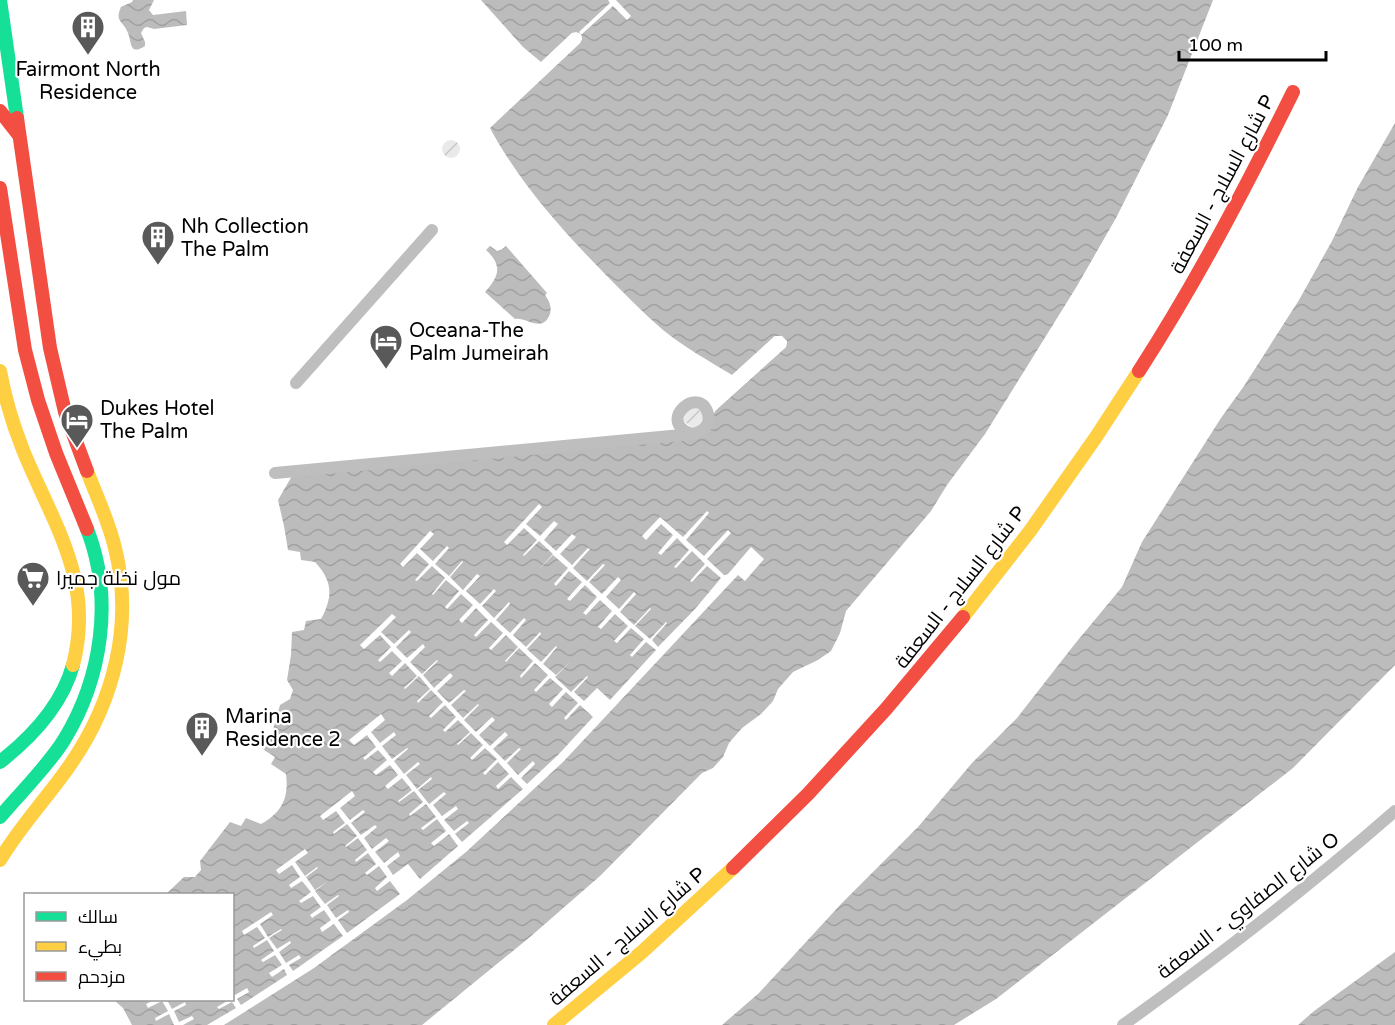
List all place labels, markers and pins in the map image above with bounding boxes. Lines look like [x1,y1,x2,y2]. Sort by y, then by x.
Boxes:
building icon: Fairmont North Residence [70,9,106,56]
place label: Fairmont North Residence [15,58,161,105]
place label: Nh Collection The Palm [181,215,309,262]
building icon: Nh Collection The Palm [140,219,176,266]
place label: Oceana-The Palm Jumeirah [409,319,549,366]
hotel icon: Oceana-The Palm Jumeirah [368,323,404,370]
place label: Dukes Hotel The Palm [100,397,215,444]
hotel icon: Dukes Hotel The Palm [59,402,95,449]
supermarket icon: مول نخلة جميرا [15,560,51,607]
place label: مول نخلة جميرا [56,567,181,591]
place label: Marina Residence 2 [225,705,341,752]
building icon: Marina Residence 2 [184,710,220,757]

